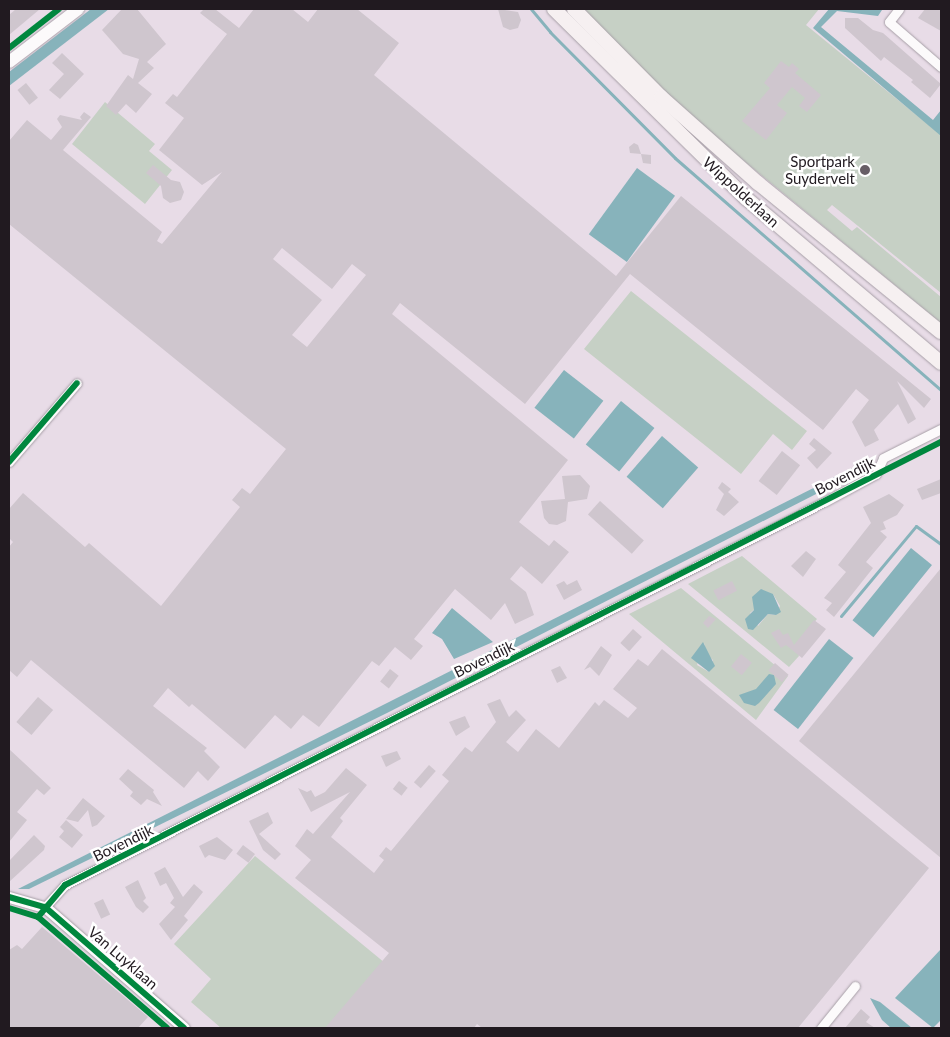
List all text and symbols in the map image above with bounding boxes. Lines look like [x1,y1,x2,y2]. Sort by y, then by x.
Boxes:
place label: Sportpark Suydervelt [785,152,855,187]
street label: Wippolderlaan [699,153,783,231]
marker: Sportpark Suydervelt [859,164,871,176]
street label: Bovendijk [812,453,878,499]
street label: Bovendijk [451,637,517,681]
street label: Bovendijk [90,821,156,865]
street label: Van Luyklaan [84,923,162,993]

